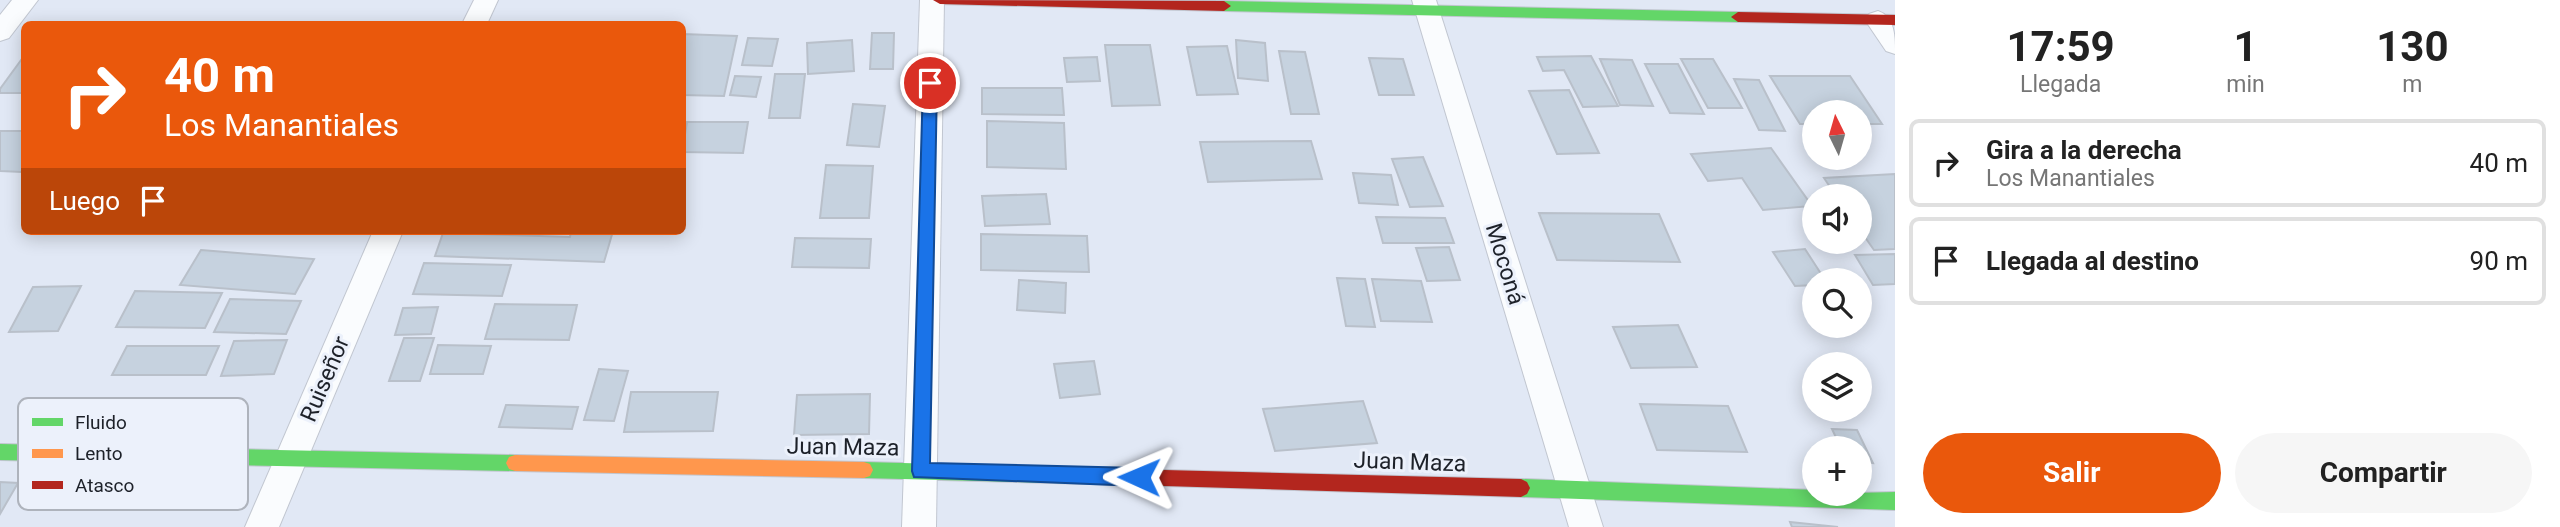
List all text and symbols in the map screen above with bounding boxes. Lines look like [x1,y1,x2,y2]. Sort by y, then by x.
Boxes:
text: 17:59 [2007,22,2115,71]
text: 1 [2233,22,2258,71]
text: 130 [2376,22,2449,71]
text: 40 m [164,47,275,104]
icon: right [49,49,140,140]
pin [900,53,960,113]
icon: arrive [911,64,949,102]
text: Llegada [2020,71,2101,98]
text: min [2226,71,2265,98]
text: m [2402,71,2422,98]
north arrow [1802,100,1872,170]
map controls [1802,100,1872,506]
text: Los Manantiales [164,106,399,144]
text: Gira a la derecha [1986,135,2182,165]
icon: right [1927,144,1965,182]
text: 40 m [2470,148,2528,178]
text: Los Manantiales [1986,165,2155,192]
icon: arrive [134,182,172,220]
button: sound [1802,184,1872,254]
text: Luego [49,186,120,216]
street label: Moconá [1480,220,1530,308]
icon: arrive [1927,242,1965,280]
text: Llegada al destino [1986,246,2199,276]
text: 90 m [2470,246,2528,276]
button: search [1802,268,1872,338]
street label: Ruiseñor [295,332,355,426]
button: layers [1802,352,1872,422]
legend [18,398,248,510]
text: Fluido [75,411,127,434]
street label: Juan Maza [786,433,900,461]
button: Salir [1923,433,2221,513]
button: Compartir [2235,433,2532,513]
button: + [1802,436,1872,506]
position arrow [1102,440,1176,514]
text: Lento [75,442,123,465]
street label: Juan Maza [1353,447,1467,477]
text: Atasco [75,474,134,497]

